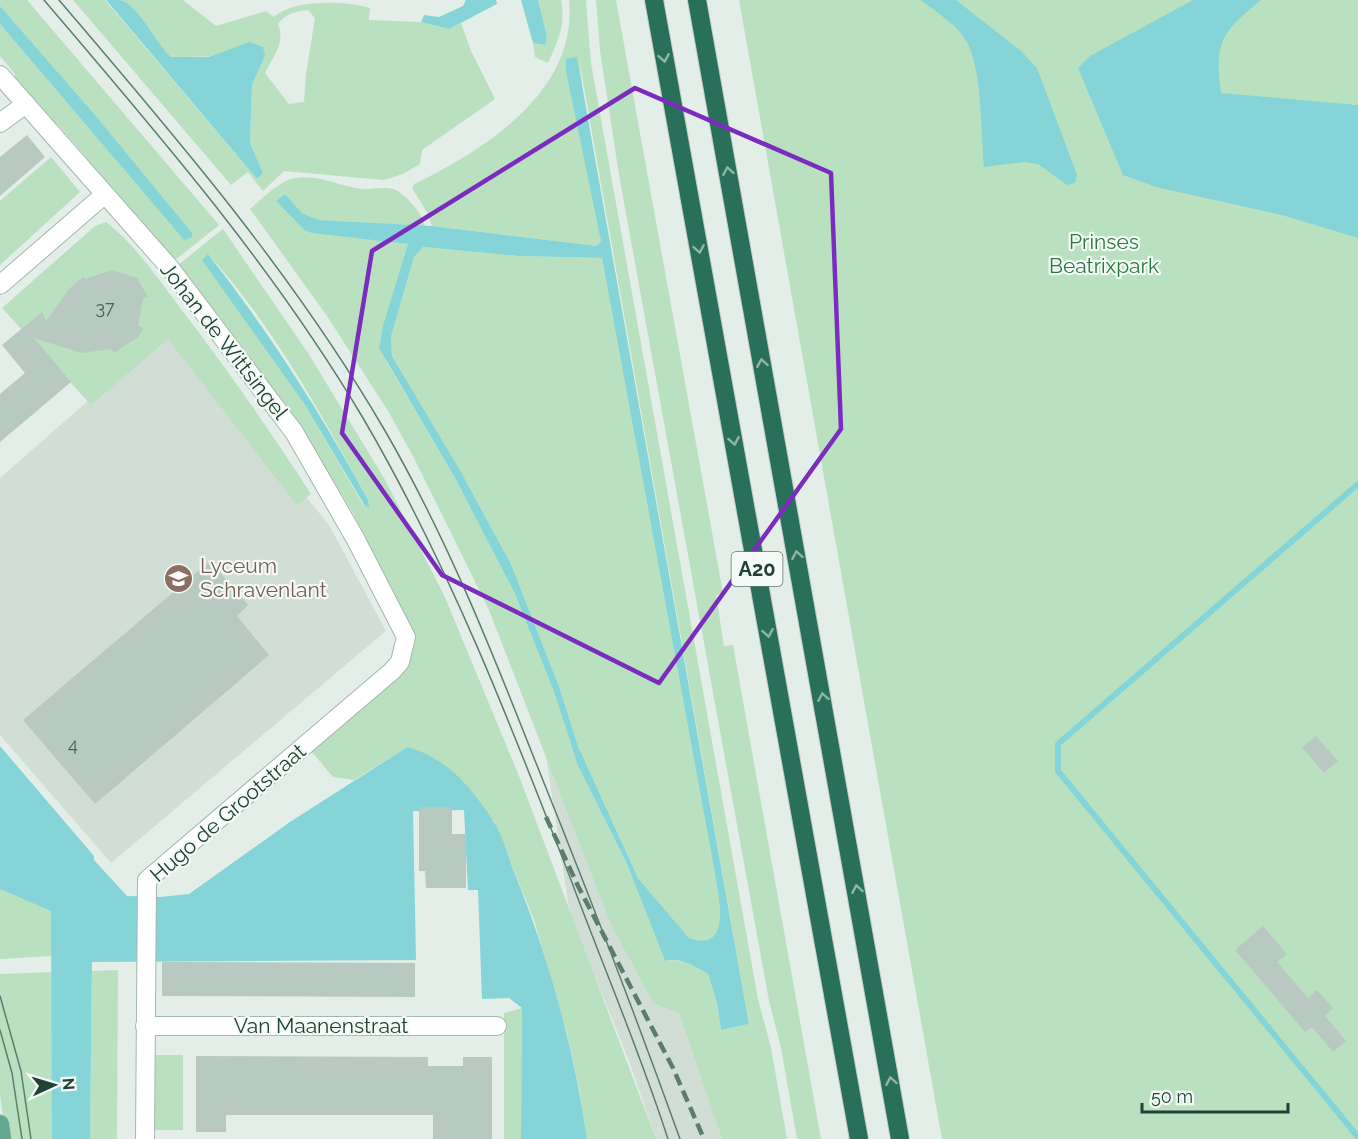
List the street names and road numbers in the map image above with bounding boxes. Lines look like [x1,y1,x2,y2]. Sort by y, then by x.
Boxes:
street label: Johan de Wittsingel [155,257,294,424]
road number: A20 [732,552,783,586]
street label: Hugo de Grootstraat [145,738,311,887]
street label: Van Maanenstraat [234,1013,408,1038]

